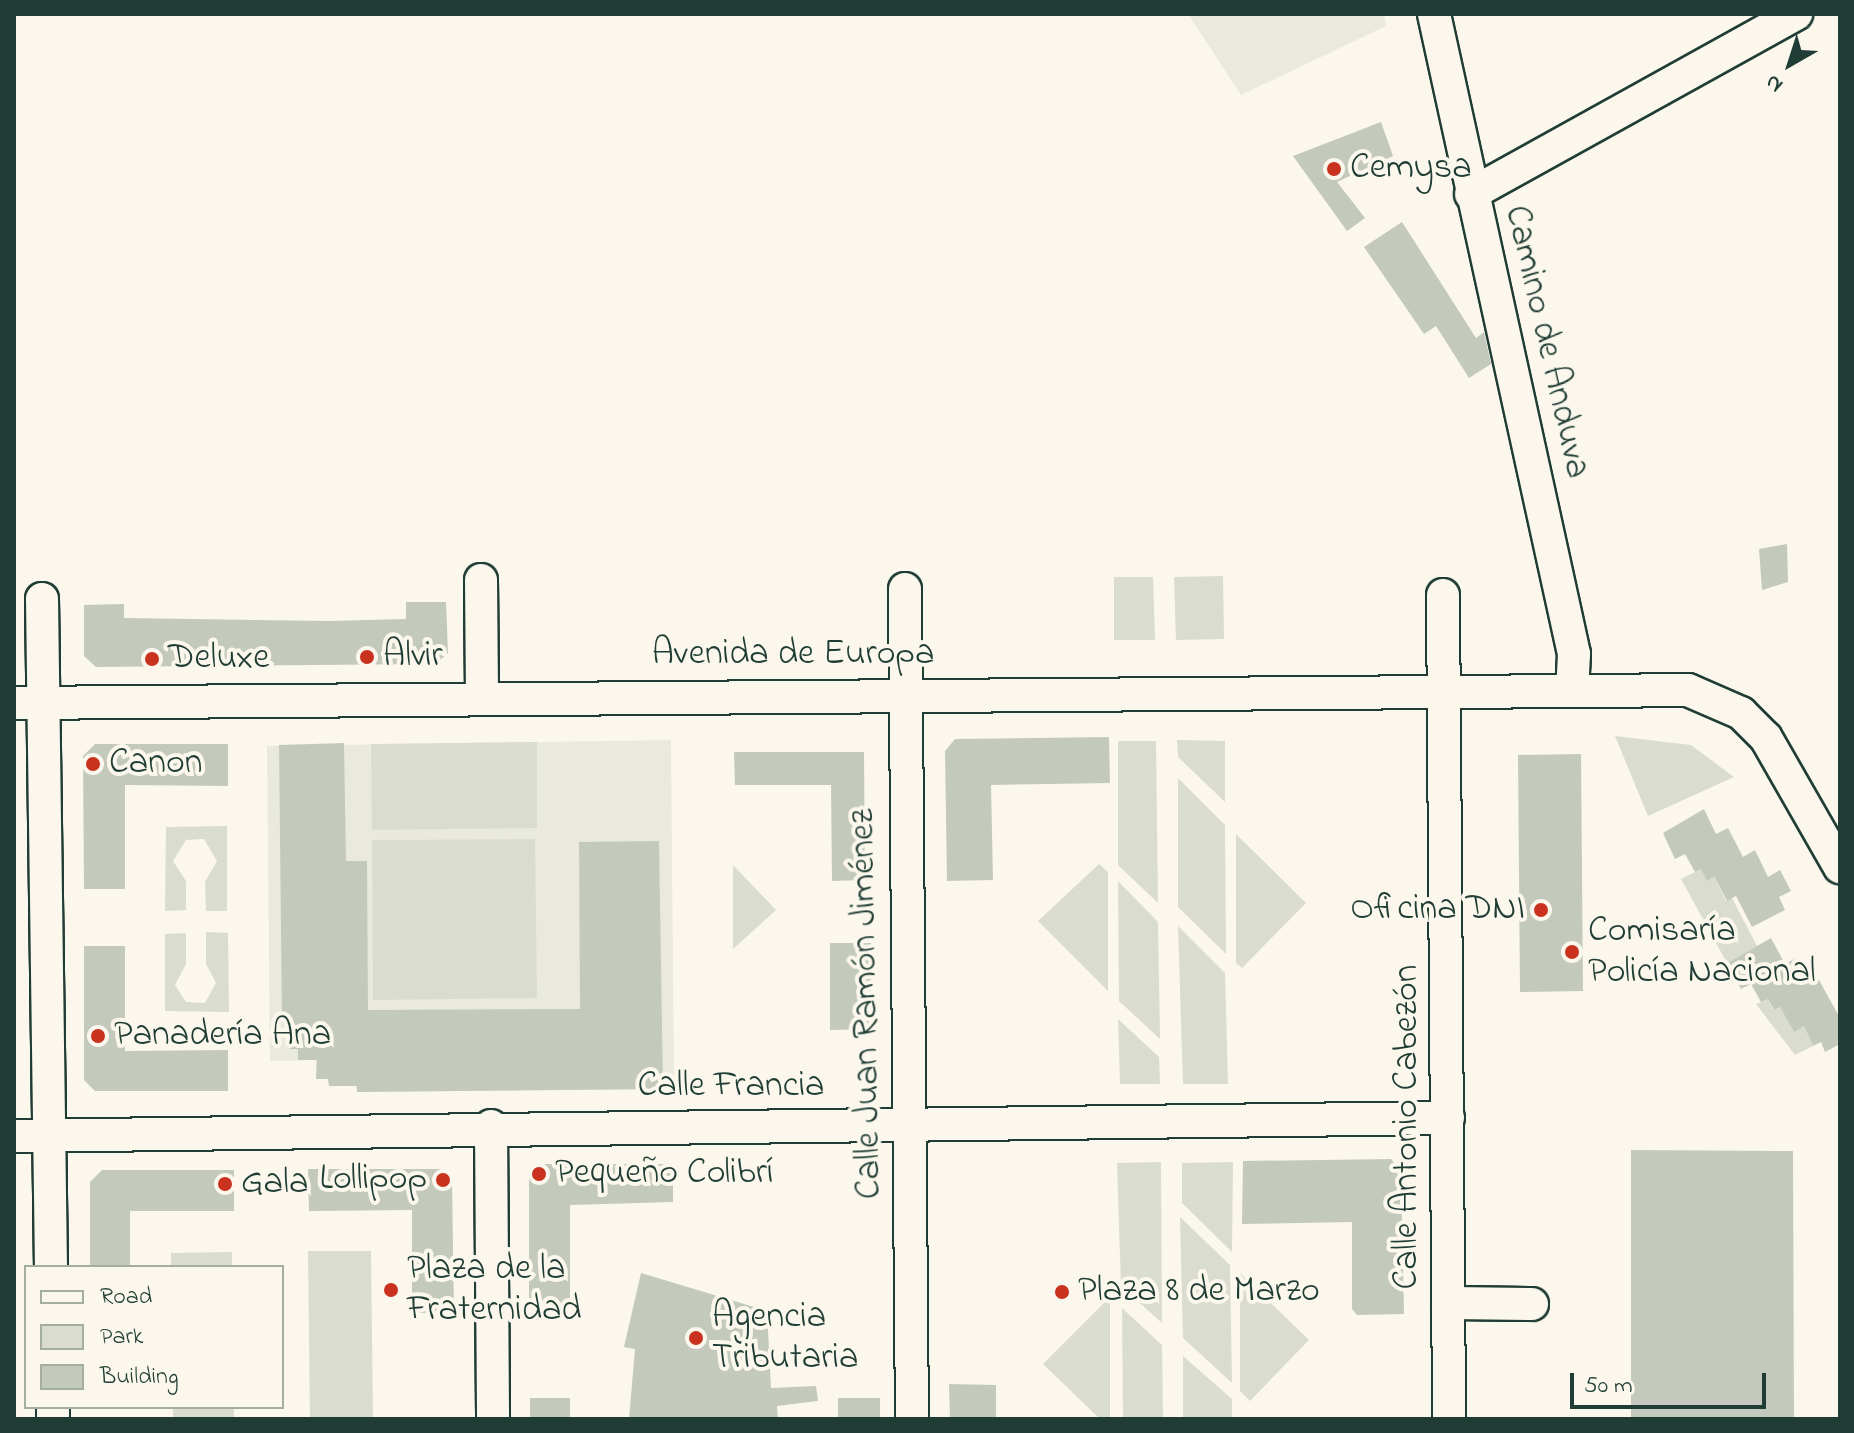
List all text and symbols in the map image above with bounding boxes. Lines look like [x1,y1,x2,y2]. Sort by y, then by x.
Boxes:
north arrow [1750,24,1830,104]
text: N [1759,66,1791,100]
place label: Cemysa [1350,147,1472,191]
marker: Cemysa [1325,160,1343,178]
street label: Camino de Anduva [1494,201,1598,483]
street label: Avenida de Europa [652,633,934,677]
place label: Alvir [383,635,443,679]
place label: Deluxe [168,637,269,681]
marker: Alvir [358,648,376,666]
marker: Deluxe [143,650,161,668]
place label: Canon [109,742,202,786]
marker: Canon [84,755,102,773]
street label: Calle Juan Ramón Jiménez [842,808,892,1200]
place label: Oficina DNI [1350,888,1525,932]
marker: Oficina DNI [1532,901,1550,919]
place label: Comisaría Policía Nacional [1588,909,1816,994]
marker: Comisaría Policía Nacional [1563,943,1581,961]
street label: Calle Antonio Cabezón [1386,964,1430,1290]
place label: Panadería Ana [114,1014,331,1058]
marker: Panadería Ana [89,1027,107,1045]
street label: Calle Francia [637,1065,825,1109]
place label: Pequeño Colibrí [555,1152,773,1196]
place label: Lollipop [320,1158,427,1202]
place label: Gala [241,1162,308,1206]
marker: Pequeño Colibrí [530,1165,548,1183]
marker: Lollipop [434,1171,452,1189]
marker: Gala [216,1175,234,1193]
place label: Plaza de la Fraternidad [407,1247,582,1332]
legend [24,1265,284,1409]
place label: Plaza 8 de Marzo [1078,1270,1320,1314]
text: Road [100,1280,152,1315]
marker: Plaza de la Fraternidad [382,1281,400,1299]
marker: Plaza 8 de Marzo [1053,1283,1071,1301]
place label: Agencia Tributaria [712,1295,858,1380]
text: Park [100,1320,143,1355]
marker: Agencia Tributaria [687,1329,705,1347]
scale bar [1574,1357,1770,1407]
text: Building [100,1360,179,1395]
text: 50 m [1584,1369,1633,1404]

